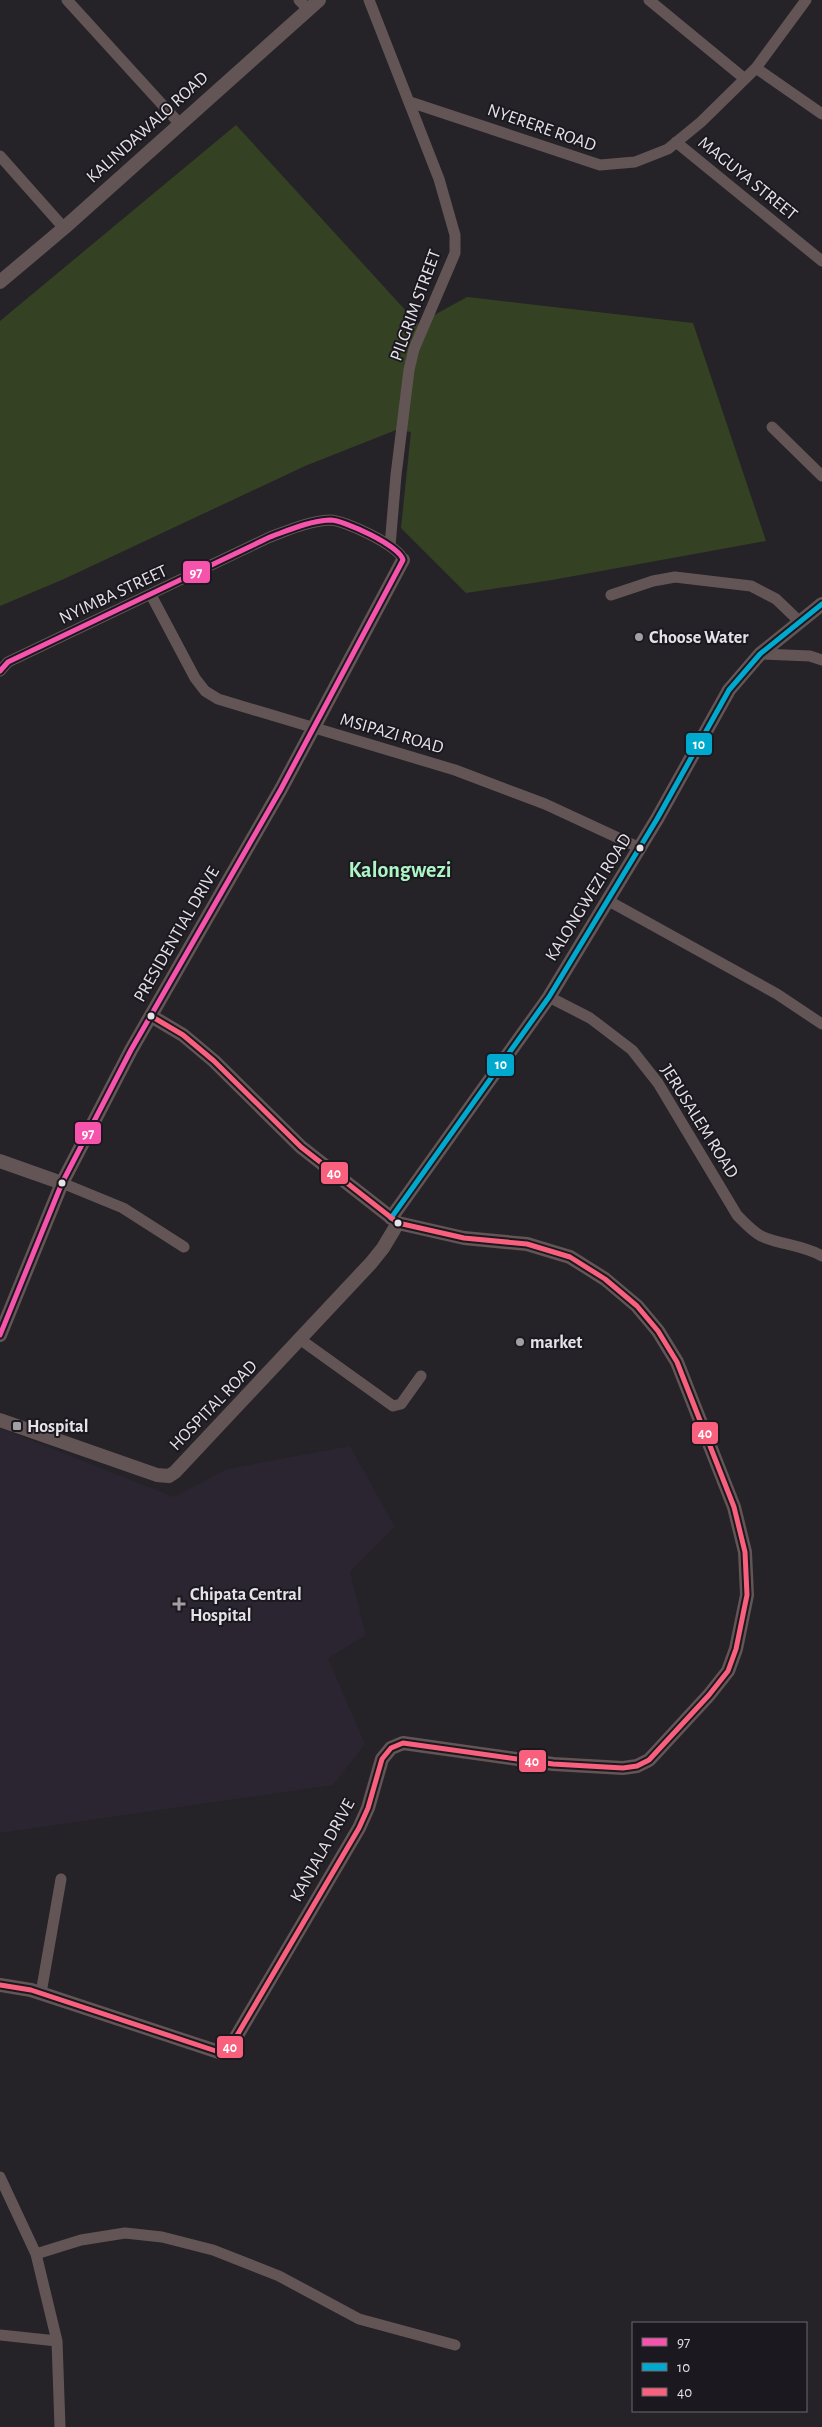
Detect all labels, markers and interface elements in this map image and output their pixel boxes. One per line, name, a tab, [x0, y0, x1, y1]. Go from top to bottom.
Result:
street label: KALINDAWALO ROAD	[83, 69, 212, 187]
street label: NYERERE ROAD	[485, 101, 598, 155]
street label: MAGUYA STREET	[694, 134, 800, 224]
street label: PILGRIM STREET	[387, 247, 444, 363]
line badge: 97	[182, 560, 211, 584]
street label: NYIMBA STREET	[57, 562, 170, 628]
text: 97	[190, 566, 202, 580]
place label: Choose Water	[649, 629, 749, 647]
marker: Choose Water	[633, 631, 645, 643]
street label: MSIPAZI ROAD	[338, 711, 445, 757]
line badge: 10	[685, 732, 713, 756]
text: 10	[693, 738, 705, 752]
street label: KALONGWEZI ROAD	[542, 831, 635, 964]
unlabelled marker	[635, 843, 645, 853]
district label: Kalongwezi	[348, 859, 452, 881]
street label: PRESIDENTIAL DRIVE	[131, 863, 223, 1005]
unlabelled marker	[146, 1011, 156, 1021]
line badge: 10	[486, 1053, 515, 1077]
text: 10	[495, 1058, 507, 1072]
street label: JERUSALEM ROAD	[657, 1061, 741, 1182]
line badge: 97	[74, 1121, 102, 1145]
text: 97	[82, 1127, 94, 1141]
line badge: 40	[320, 1161, 349, 1185]
text: 40	[327, 1167, 341, 1181]
unlabelled marker	[57, 1178, 67, 1188]
unlabelled marker	[393, 1218, 403, 1228]
place label: market	[530, 1334, 582, 1352]
marker: market	[514, 1336, 526, 1348]
street label: HOSPITAL ROAD	[166, 1357, 261, 1454]
place label: Hospital	[27, 1418, 88, 1436]
marker: Hospital	[11, 1420, 23, 1432]
line badge: 40	[691, 1421, 719, 1445]
text: 40	[698, 1427, 712, 1441]
place label: Chipata Central Hospital	[190, 1586, 302, 1625]
marker: Chipata Central Hospital	[172, 1597, 186, 1611]
line badge: 40	[518, 1749, 547, 1773]
text: 40	[525, 1755, 539, 1769]
street label: KANJALA DRIVE	[287, 1796, 359, 1905]
line badge: 40	[216, 2035, 244, 2059]
text: 40	[223, 2041, 237, 2055]
legend	[632, 2322, 807, 2412]
text: 97	[677, 2335, 690, 2350]
text: 10	[677, 2360, 690, 2375]
text: 40	[677, 2385, 692, 2400]

